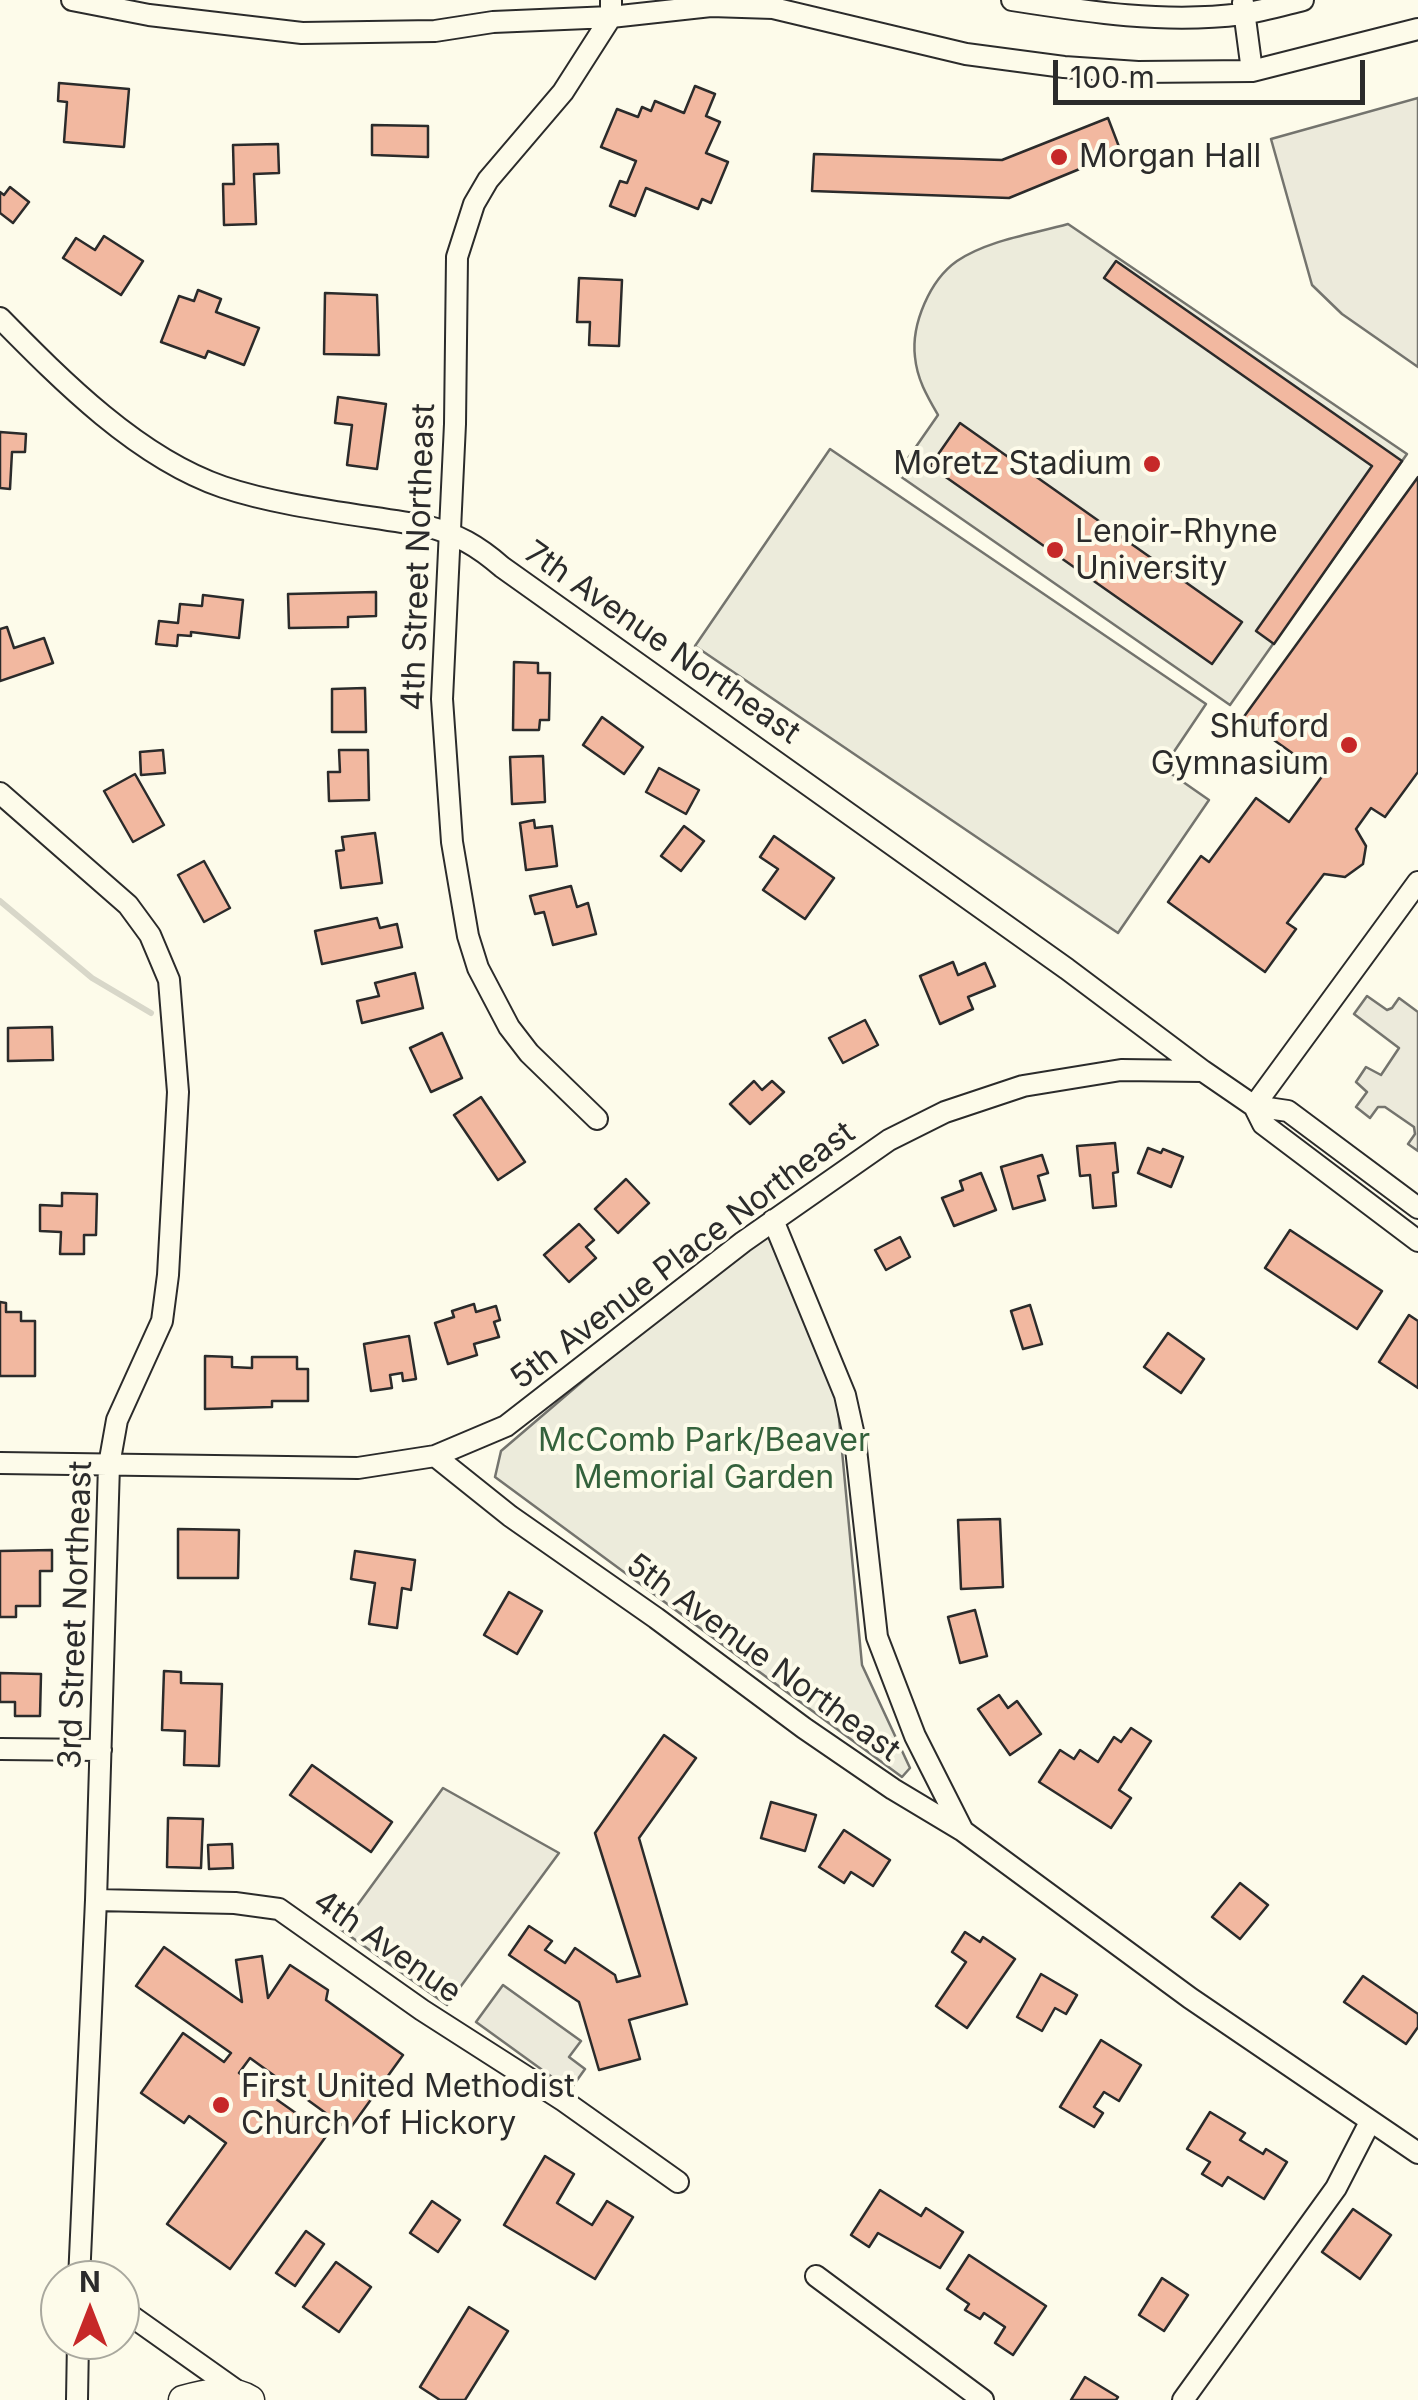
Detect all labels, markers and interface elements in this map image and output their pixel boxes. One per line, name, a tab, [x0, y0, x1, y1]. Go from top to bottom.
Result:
scale bar	[1058, 40, 1370, 102]
text: 100 m	[1070, 59, 1155, 95]
place label: Morgan Hall	[1079, 138, 1261, 176]
marker: Morgan Hall	[1048, 146, 1070, 168]
street label: 4th Street Northeast	[394, 402, 444, 712]
place label: Moretz Stadium	[893, 445, 1132, 483]
marker: Moretz Stadium	[1141, 453, 1163, 475]
place label: Lenoir-Rhyne University	[1075, 513, 1278, 588]
street label: 7th Avenue Northeast	[517, 533, 807, 753]
marker: Lenoir-Rhyne University	[1044, 539, 1066, 561]
place label: Shuford Gymnasium	[1151, 708, 1329, 783]
marker: Shuford Gymnasium	[1338, 734, 1360, 756]
street label: 5th Avenue Place Northeast	[503, 1114, 863, 1398]
park label: McComb Park/Beaver Memorial Garden	[538, 1422, 870, 1497]
street label: 3rd Street Northeast	[51, 1460, 101, 1770]
street label: 5th Avenue Northeast	[619, 1546, 907, 1770]
street label: 4th Avenue	[306, 1882, 468, 2012]
place label: First United Methodist Church of Hickory	[241, 2068, 575, 2143]
marker: First United Methodist Church of Hickory	[210, 2094, 232, 2116]
north arrow	[40, 2260, 140, 2360]
text: N	[79, 2265, 101, 2299]

